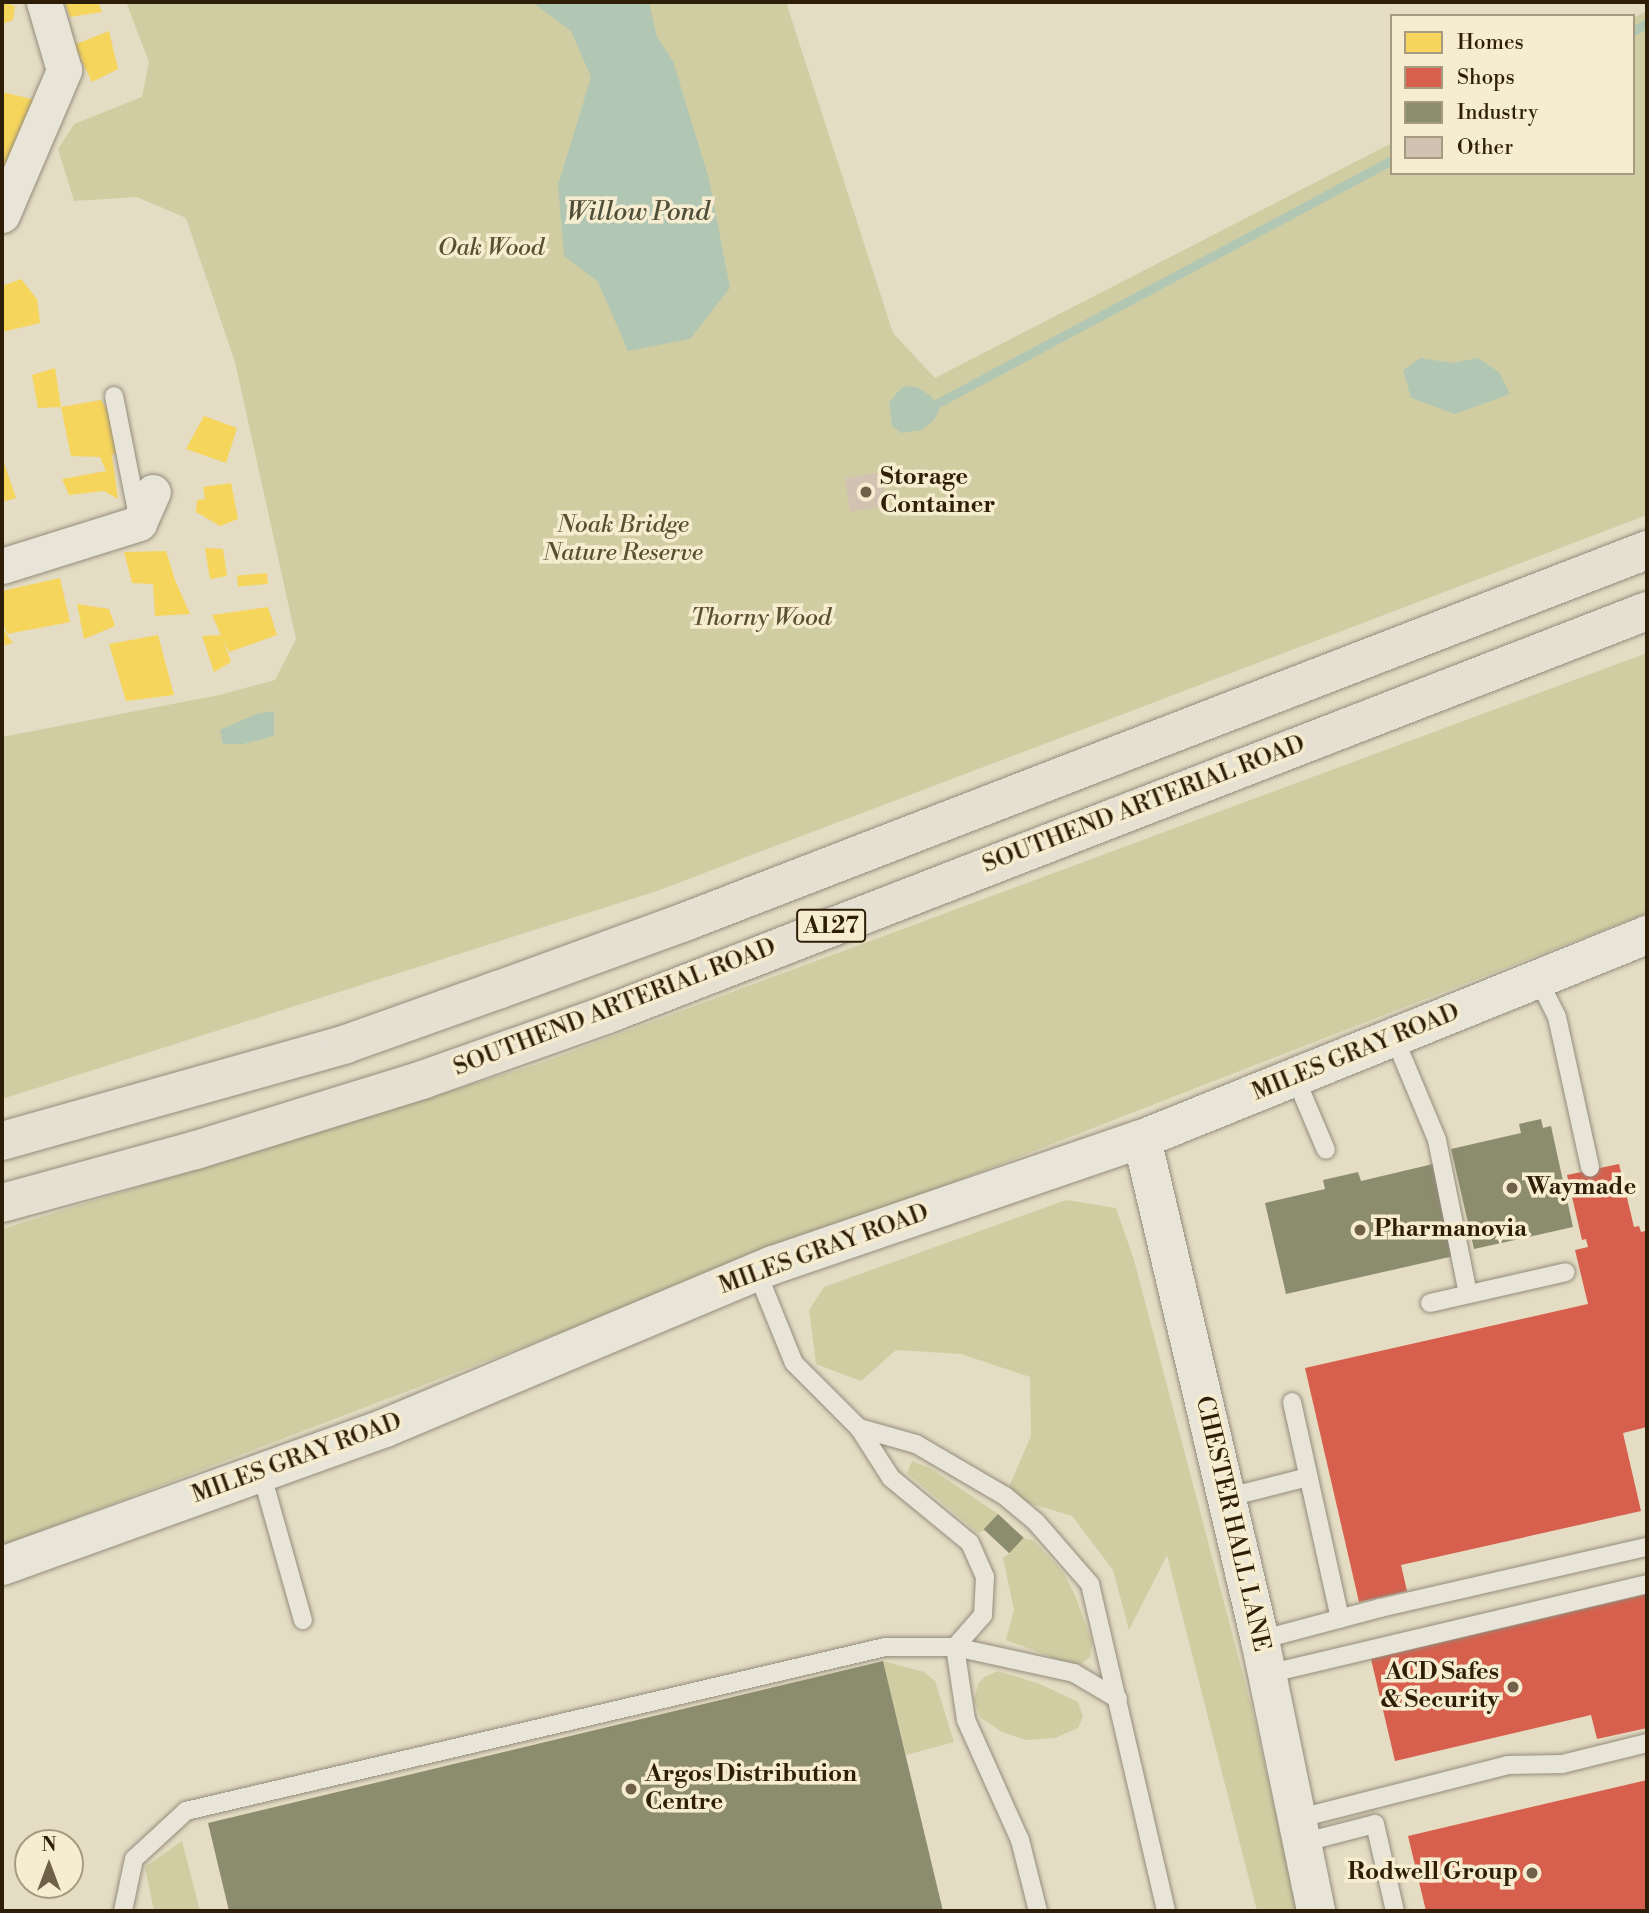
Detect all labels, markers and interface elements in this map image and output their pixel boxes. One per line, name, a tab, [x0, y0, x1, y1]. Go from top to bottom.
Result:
legend	[1390, 14, 1635, 175]
text: Homes	[1457, 30, 1524, 56]
text: Shops	[1457, 65, 1515, 91]
text: Industry	[1457, 100, 1538, 126]
text: Other	[1457, 135, 1513, 161]
water label: Willow Pond	[566, 197, 710, 229]
park label: Oak Wood	[438, 235, 544, 263]
place label: Storage Container	[880, 464, 996, 520]
marker: Storage Container	[858, 484, 874, 500]
park label: Noak Bridge Nature Reserve	[543, 512, 703, 568]
park label: Thorny Wood	[691, 605, 831, 633]
street label: SOUTHEND ARTERIAL ROAD	[979, 730, 1309, 880]
road number: A127	[796, 906, 866, 945]
street label: SOUTHEND ARTERIAL ROAD	[450, 933, 780, 1083]
street label: MILES GRAY ROAD	[1248, 998, 1464, 1108]
place label: Waymade	[1526, 1174, 1636, 1202]
marker: Waymade	[1504, 1180, 1520, 1196]
street label: MILES GRAY ROAD	[715, 1199, 933, 1301]
place label: Pharmanovia	[1374, 1216, 1527, 1244]
marker: Pharmanovia	[1352, 1222, 1368, 1238]
street label: CHESTER HALL LANE	[1189, 1393, 1275, 1655]
street label: MILES GRAY ROAD	[188, 1408, 406, 1510]
place label: ACD Safes & Security	[1381, 1659, 1499, 1715]
marker: ACD Safes & Security	[1505, 1679, 1521, 1695]
place label: Argos Distribution Centre	[645, 1761, 857, 1817]
marker: Argos Distribution Centre	[623, 1781, 639, 1797]
north arrow	[14, 1829, 84, 1899]
text: N	[41, 1833, 57, 1857]
place label: Rodwell Group	[1347, 1859, 1518, 1887]
marker: Rodwell Group	[1524, 1865, 1540, 1881]

